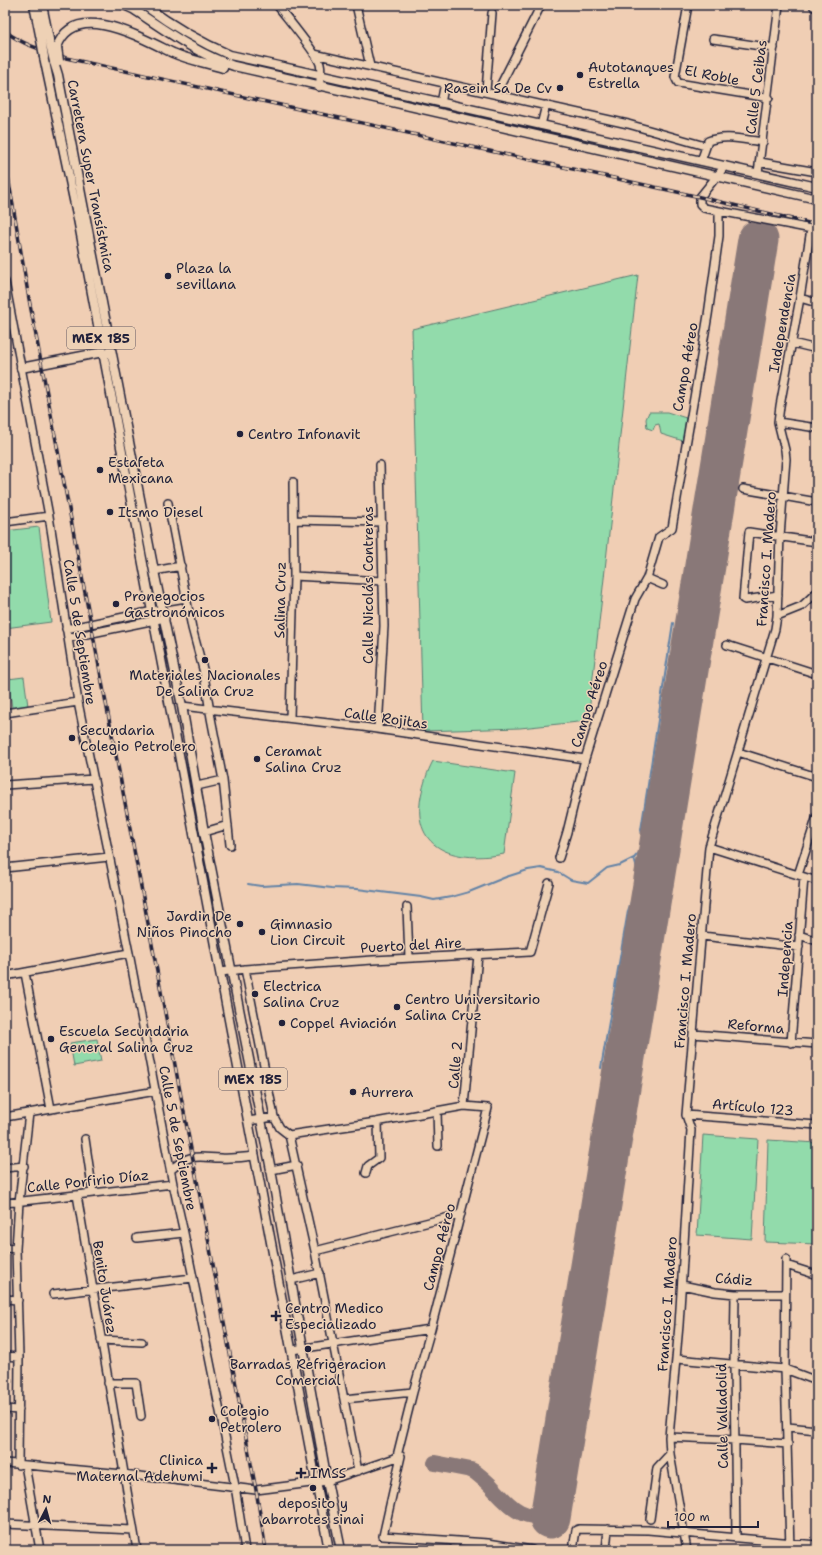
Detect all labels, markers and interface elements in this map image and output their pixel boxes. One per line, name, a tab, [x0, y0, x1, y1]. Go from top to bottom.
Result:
street label: Calle 5 Ceibas	[741, 39, 771, 135]
place label: Autotanques Estrella	[588, 58, 674, 92]
street label: El Roble	[683, 61, 741, 89]
marker: Autotanques Estrella	[575, 70, 585, 80]
street label: Carretera Super Transístmica	[63, 78, 119, 274]
place label: Rasein Sa De Cv	[444, 79, 552, 97]
marker: Rasein Sa De Cv	[555, 83, 565, 93]
place label: Plaza la sevillana	[176, 259, 236, 293]
marker: Plaza la sevillana	[163, 271, 173, 281]
street label: Independencia	[764, 271, 800, 374]
street label: Campo Aéreo	[668, 321, 702, 413]
road number: MEX 185	[67, 327, 135, 349]
place label: Centro Infonavit	[248, 425, 361, 443]
marker: Centro Infonavit	[235, 429, 245, 439]
place label: Estafeta Mexicana	[108, 453, 173, 487]
marker: Estafeta Mexicana	[95, 465, 105, 475]
street label: Francisco I. Madero	[752, 491, 780, 627]
place label: Itsmo Diesel	[118, 503, 204, 521]
street label: Calle Nicolás Contreras	[359, 506, 377, 664]
marker: Itsmo Diesel	[105, 507, 115, 517]
street label: Calle 5 de Septiembre	[60, 558, 100, 706]
street label: Salina Cruz	[270, 562, 290, 638]
place label: Pronegocios Gastronómicos	[124, 587, 225, 621]
marker: Pronegocios Gastronómicos	[111, 599, 121, 609]
marker: Materiales Nacionales De Salina Cruz	[200, 655, 210, 665]
street label: Campo Aéreo	[567, 658, 611, 750]
place label: Materiales Nacionales De Salina Cruz	[129, 666, 281, 700]
street label: Calle Rojitas	[343, 703, 429, 733]
place label: Secundaria Colegio Petrolero	[80, 721, 196, 755]
marker: Secundaria Colegio Petrolero	[67, 733, 77, 743]
place label: Ceramat Salina Cruz	[265, 742, 342, 776]
marker: Ceramat Salina Cruz	[252, 754, 262, 764]
place label: Jardin De Niños Pinocho	[137, 907, 232, 941]
street label: Francisco I. Madero	[670, 913, 700, 1049]
place label: Gimnasio Lion Circuit	[270, 915, 345, 949]
marker: Jardin De Niños Pinocho	[235, 919, 245, 929]
street label: Indepencia	[773, 920, 797, 997]
marker: Gimnasio Lion Circuit	[257, 927, 267, 937]
street label: Puerto del Aire	[360, 933, 462, 957]
place label: Electrica Salina Cruz	[263, 977, 340, 1011]
marker: Electrica Salina Cruz	[250, 989, 260, 999]
place label: Centro Universitario Salina Cruz	[405, 990, 540, 1024]
marker: Centro Universitario Salina Cruz	[392, 1002, 402, 1012]
place label: Coppel Aviación	[290, 1014, 397, 1032]
street label: Reforma	[727, 1015, 785, 1037]
marker: Coppel Aviación	[277, 1018, 287, 1028]
place label: Escuela Secundaria General Salina Cruz	[59, 1022, 194, 1056]
marker: Escuela Secundaria General Salina Cruz	[46, 1034, 56, 1044]
street label: Calle 2	[444, 1040, 466, 1090]
street label: Calle 5 de Septiembre	[155, 1064, 201, 1212]
road number: MEX 185	[219, 1068, 287, 1090]
place label: Aurrera	[361, 1083, 413, 1101]
marker: Aurrera	[348, 1087, 358, 1097]
street label: Artículo 123	[711, 1094, 795, 1120]
street label: Calle Porfirio Díaz	[26, 1166, 150, 1196]
street label: Campo Aéreo	[419, 1201, 459, 1293]
street label: Francisco I. Madero	[653, 1236, 681, 1372]
street label: Benito Juárez	[89, 1239, 121, 1335]
street label: Cádiz	[714, 1269, 754, 1289]
place label: Centro Medico Especializado	[285, 1299, 384, 1333]
marker: Centro Medico Especializado	[270, 1310, 282, 1322]
marker: Barradas Refrigeracion Comercial	[303, 1344, 313, 1354]
place label: Barradas Refrigeracion Comercial	[230, 1355, 387, 1389]
street label: Calle Valladolid	[712, 1363, 732, 1469]
place label: Colegio Petrolero	[220, 1402, 282, 1436]
marker: Colegio Petrolero	[207, 1414, 217, 1424]
place label: Clinica Maternal Adehumi	[76, 1451, 203, 1485]
marker: Clinica Maternal Adehumi	[206, 1462, 218, 1474]
place label: IMSS	[310, 1464, 347, 1482]
marker: IMSS	[295, 1467, 307, 1479]
marker: deposito y abarrotes sinai	[308, 1483, 318, 1493]
north arrow	[26, 1489, 66, 1529]
text: N	[42, 1492, 52, 1507]
place label: deposito y abarrotes sinai	[262, 1494, 364, 1528]
scale bar	[668, 1503, 758, 1529]
text: 100 m	[674, 1509, 710, 1525]

